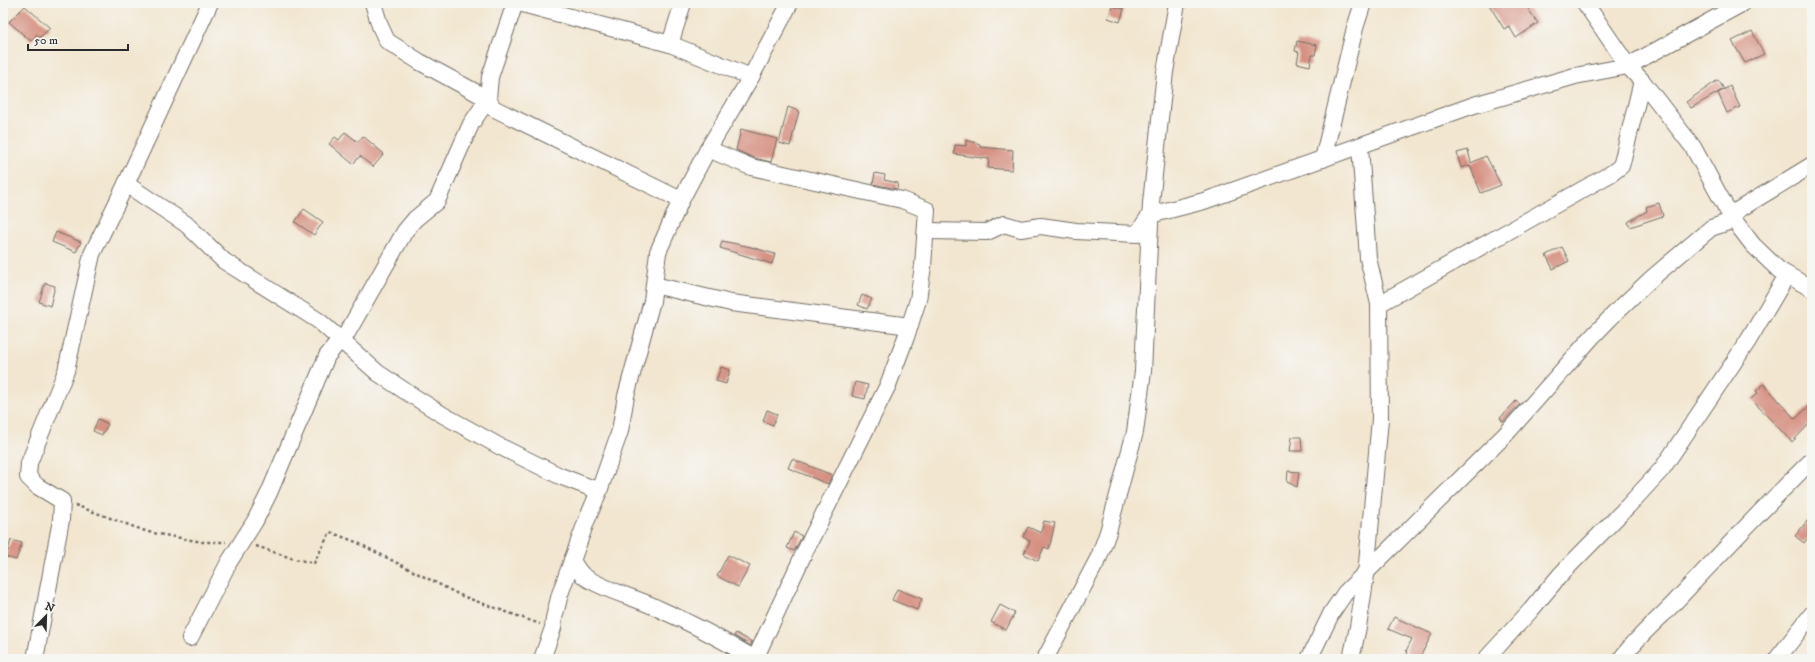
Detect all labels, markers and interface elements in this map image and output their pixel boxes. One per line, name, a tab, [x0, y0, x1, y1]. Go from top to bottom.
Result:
scale bar	[28, 26, 128, 52]
text: 50 m	[34, 33, 58, 48]
north arrow	[26, 596, 66, 636]
text: N	[43, 600, 56, 616]

